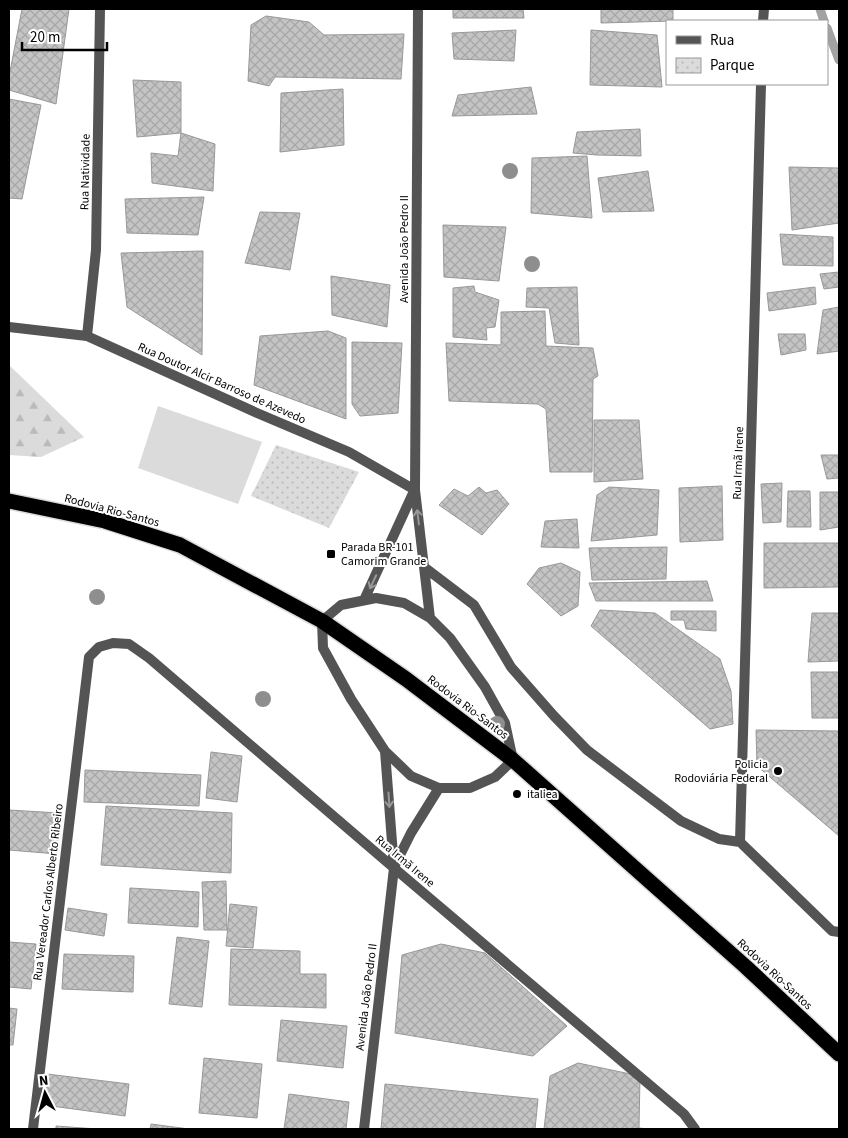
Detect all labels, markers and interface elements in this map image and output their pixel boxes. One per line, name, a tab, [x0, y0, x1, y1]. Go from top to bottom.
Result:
scale bar	[22, 20, 108, 52]
legend	[666, 20, 828, 85]
text: 20 m	[30, 27, 60, 48]
text: Rua	[710, 30, 734, 51]
text: Parque	[710, 55, 754, 76]
street label: Rua Natividade	[76, 134, 95, 210]
street label: Avenida João Pedro II	[396, 195, 413, 303]
street label: Rua Doutor Alcir Barroso de Azevedo	[135, 339, 309, 428]
street label: Rua Irmã Irene	[729, 426, 748, 500]
street label: Rodovia Rio-Santos	[63, 490, 161, 531]
one-way arrow	[413, 510, 423, 526]
place label: Parada BR-101 Camorim Grande	[341, 539, 426, 570]
marker: Parada BR-101 Camorim Grande	[325, 548, 337, 560]
one-way arrow	[367, 574, 377, 589]
street label: Rodovia Rio-Santos	[424, 671, 512, 744]
place label: Policia Rodoviária Federal	[674, 756, 768, 787]
marker: Policia Rodoviária Federal	[772, 765, 784, 777]
place label: italiea	[527, 786, 558, 803]
marker: italiea	[511, 788, 523, 800]
one-way arrow	[384, 792, 393, 808]
street label: Rua Vereador Carlos Alberto Ribeiro	[29, 802, 68, 982]
street label: Rua Irmã Irene	[371, 831, 438, 891]
street label: Rodovia Rio-Santos	[733, 935, 816, 1014]
street label: Avenida João Pedro II	[351, 942, 382, 1052]
north arrow	[20, 1068, 70, 1118]
text: N	[38, 1071, 49, 1091]

